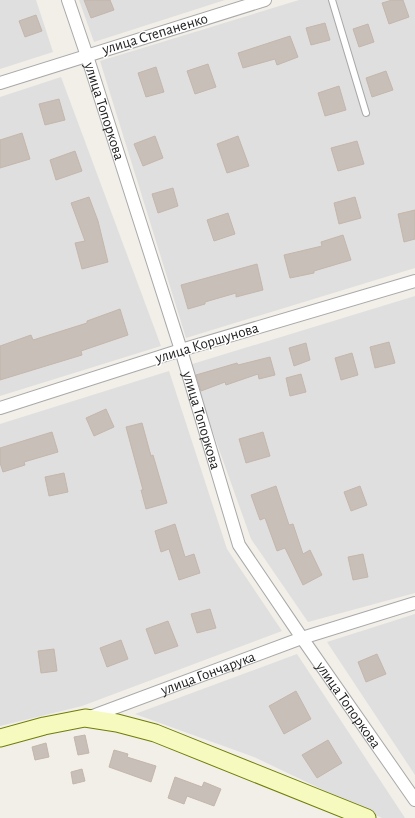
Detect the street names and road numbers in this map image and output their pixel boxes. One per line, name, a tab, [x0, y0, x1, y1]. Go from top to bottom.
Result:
street label: улица Степаненко	[99, 11, 210, 57]
street label: улица Топоркова	[82, 59, 127, 162]
street label: улица Коршунова	[153, 320, 261, 366]
street label: улица Топоркова	[180, 368, 224, 471]
street label: улица Гончарука	[158, 649, 257, 698]
street label: улица Топоркова	[313, 658, 384, 751]

